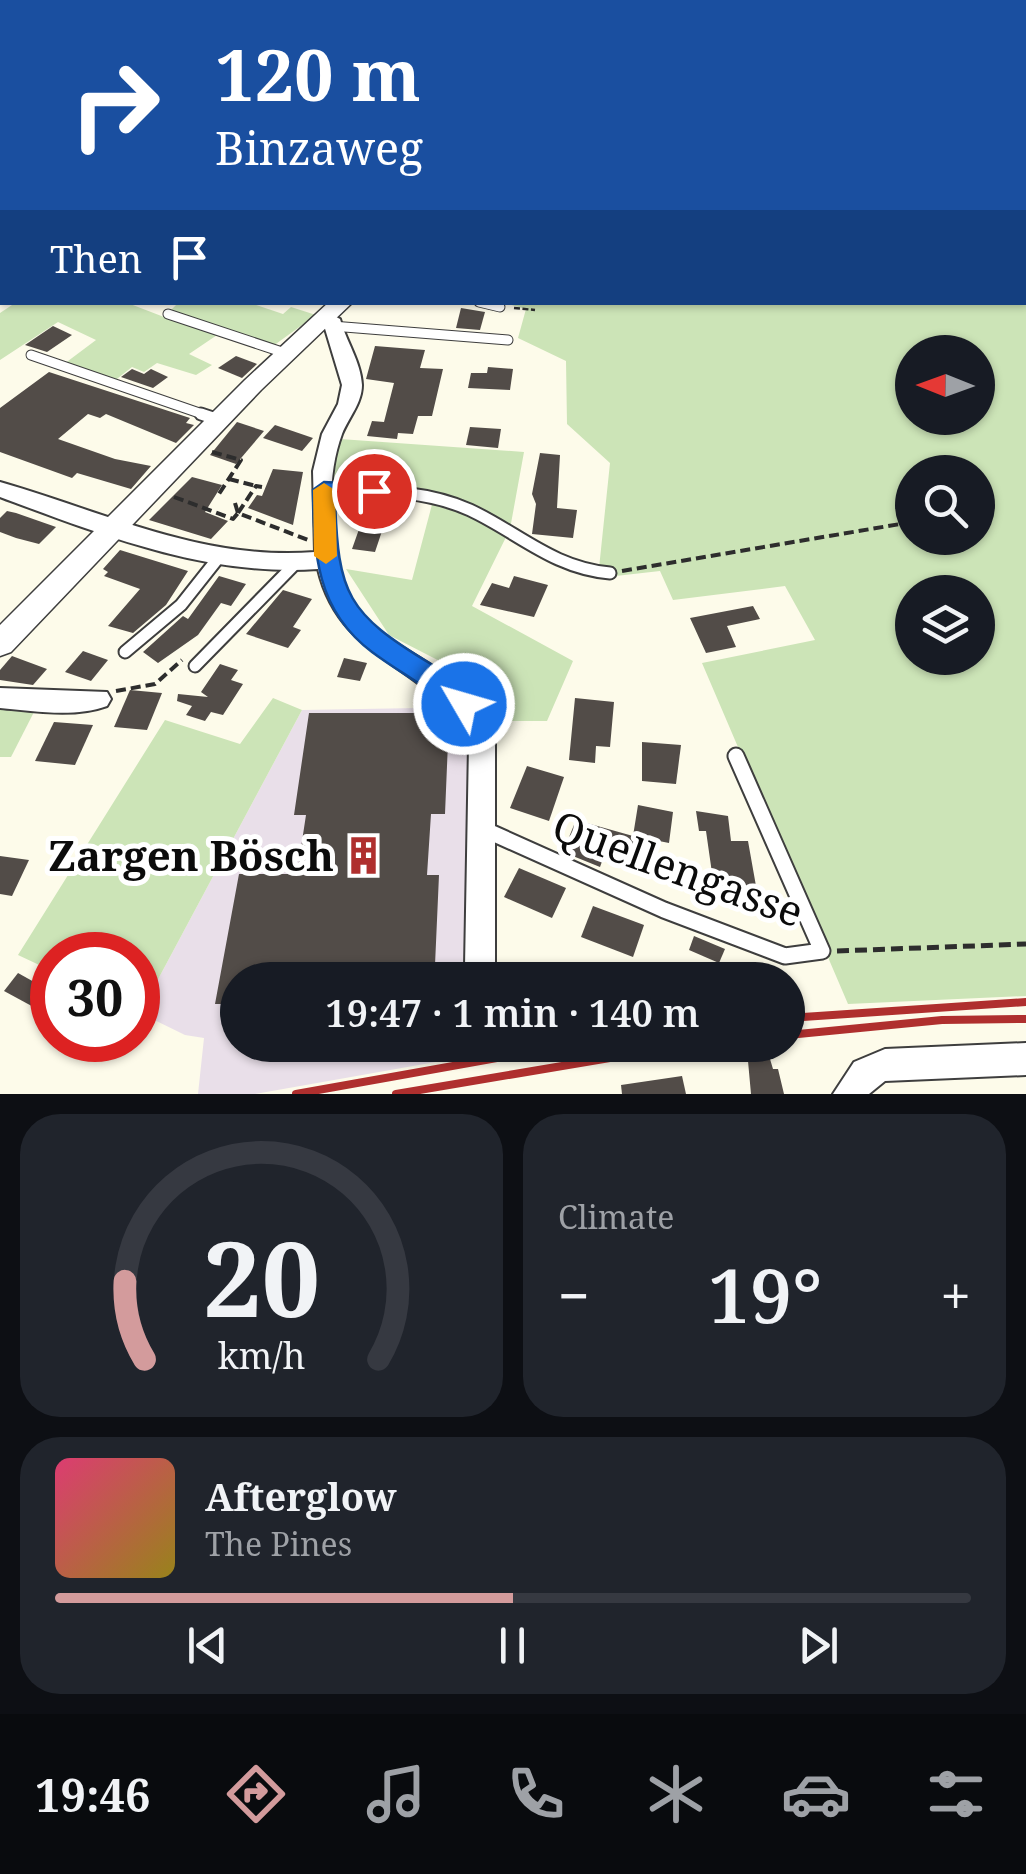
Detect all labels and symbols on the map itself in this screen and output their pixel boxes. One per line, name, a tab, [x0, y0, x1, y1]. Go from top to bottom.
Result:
north arrow	[895, 335, 995, 435]
pin	[332, 449, 417, 534]
position arrow	[412, 652, 516, 756]
street label: Quellengasse	[545, 796, 812, 939]
place label: Zargen Bösch	[48, 826, 334, 883]
building icon: Zargen Bösch	[343, 835, 385, 877]
speed limit sign: 30	[30, 932, 160, 1062]

